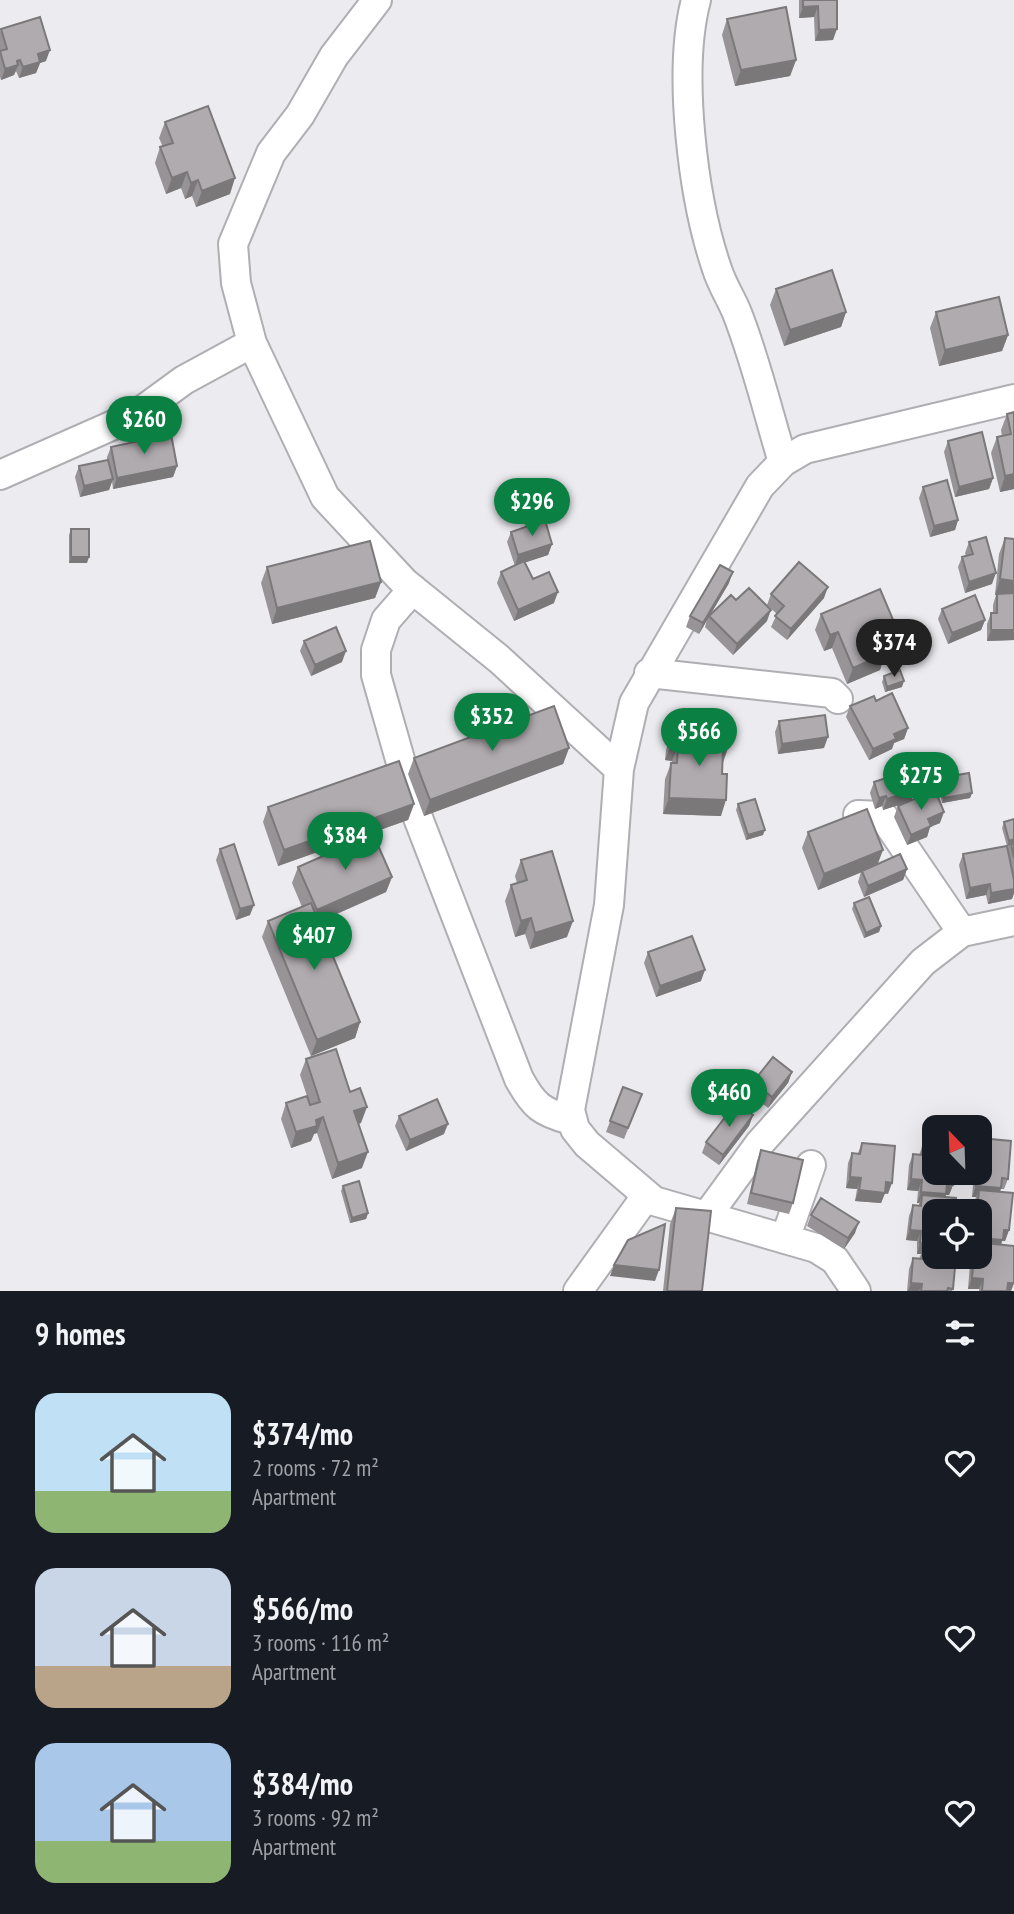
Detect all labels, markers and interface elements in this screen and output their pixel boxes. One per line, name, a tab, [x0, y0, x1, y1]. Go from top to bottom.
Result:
pin: $260	[103, 396, 185, 456]
text: $260	[122, 404, 166, 433]
pin: $296	[491, 478, 573, 538]
text: $296	[510, 486, 554, 515]
pin: $374	[853, 620, 935, 679]
text: $374	[872, 627, 916, 656]
pin: $352	[451, 694, 533, 753]
text: $352	[470, 701, 514, 730]
pin: $566	[658, 708, 740, 768]
text: $566	[677, 716, 721, 745]
pin: $275	[880, 752, 962, 812]
text: $275	[899, 760, 943, 789]
pin: $384	[304, 812, 386, 872]
text: $384	[323, 820, 367, 849]
pin: $407	[273, 912, 355, 972]
text: $407	[292, 920, 336, 949]
pin: $460	[688, 1070, 770, 1129]
text: $460	[707, 1077, 751, 1106]
north arrow	[922, 1115, 992, 1185]
map controls	[922, 1115, 992, 1269]
button: locate	[922, 1199, 992, 1269]
text: 9 homes	[35, 1314, 126, 1353]
icon: filters	[941, 1314, 979, 1352]
text: $374/mo	[252, 1414, 353, 1453]
icon: home	[91, 1421, 175, 1505]
icon: heart	[941, 1444, 979, 1482]
text: 2 rooms · 72 m²	[252, 1453, 379, 1482]
text: Apartment	[252, 1482, 336, 1511]
text: $566/mo	[252, 1589, 353, 1628]
icon: home	[91, 1596, 175, 1680]
icon: heart	[941, 1619, 979, 1657]
text: 3 rooms · 116 m²	[252, 1628, 389, 1657]
text: Apartment	[252, 1657, 336, 1686]
text: $384/mo	[252, 1764, 353, 1803]
icon: home	[91, 1771, 175, 1855]
icon: heart	[941, 1794, 979, 1832]
text: 3 rooms · 92 m²	[252, 1803, 379, 1832]
text: Apartment	[252, 1832, 336, 1861]

